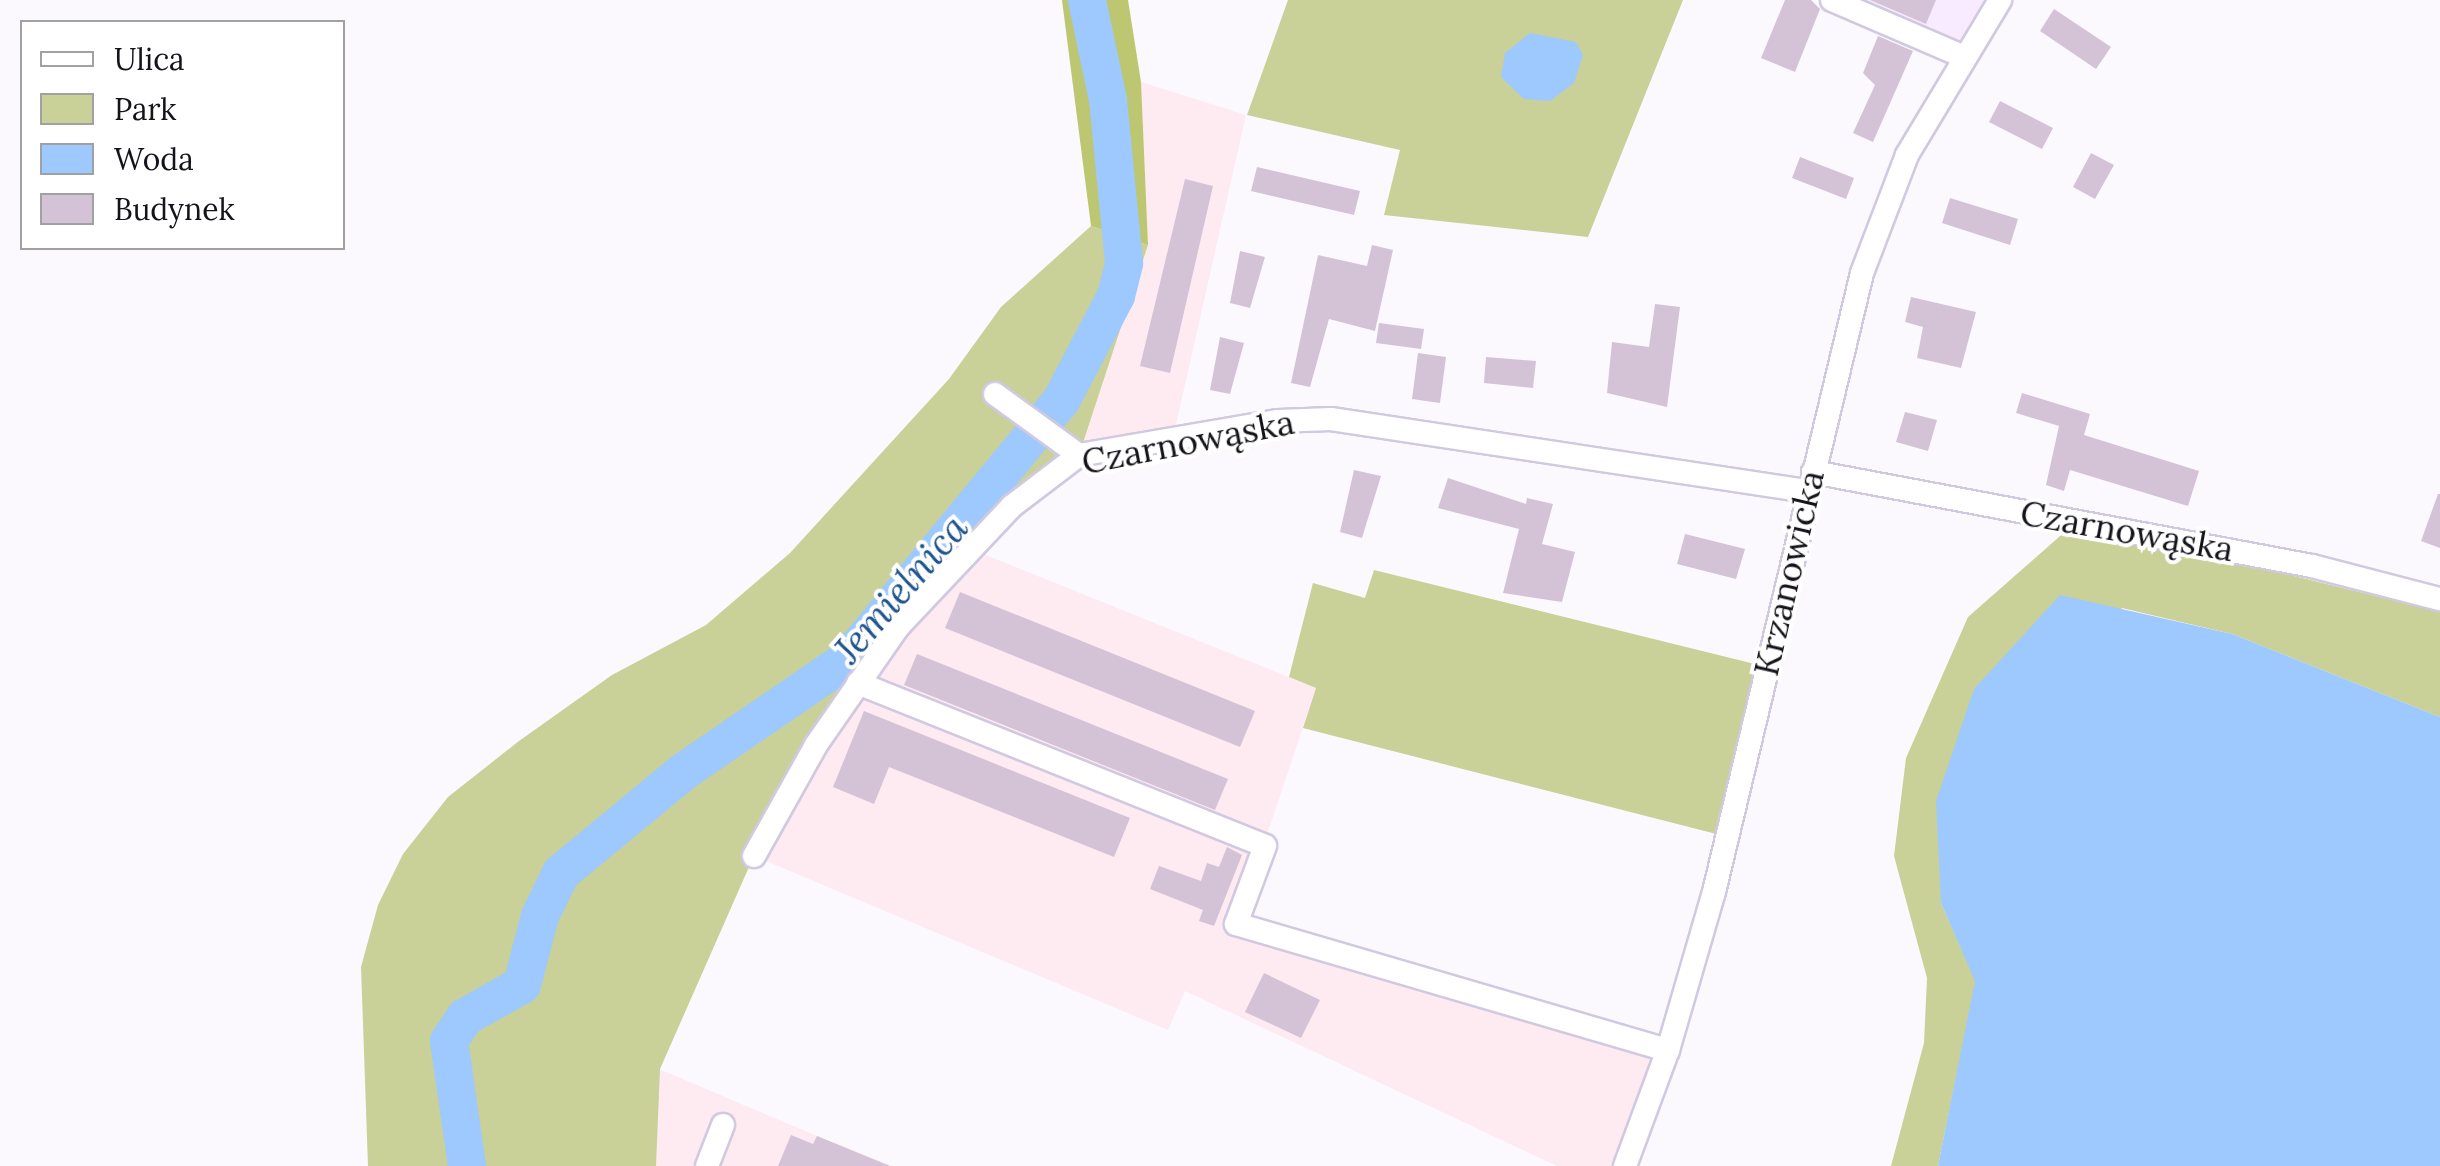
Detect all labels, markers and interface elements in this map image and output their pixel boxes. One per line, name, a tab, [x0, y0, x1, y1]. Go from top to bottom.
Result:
legend	[20, 20, 345, 250]
text: Ulica	[114, 40, 185, 78]
text: Park	[114, 90, 176, 128]
text: Woda	[114, 140, 194, 178]
text: Budynek	[114, 190, 235, 228]
street label: Czarnowąska	[1078, 401, 1298, 483]
street label: Krzanowicka	[1745, 466, 1833, 680]
street label: Czarnowąska	[2017, 492, 2237, 570]
water label: Jemielnica	[825, 506, 977, 672]

